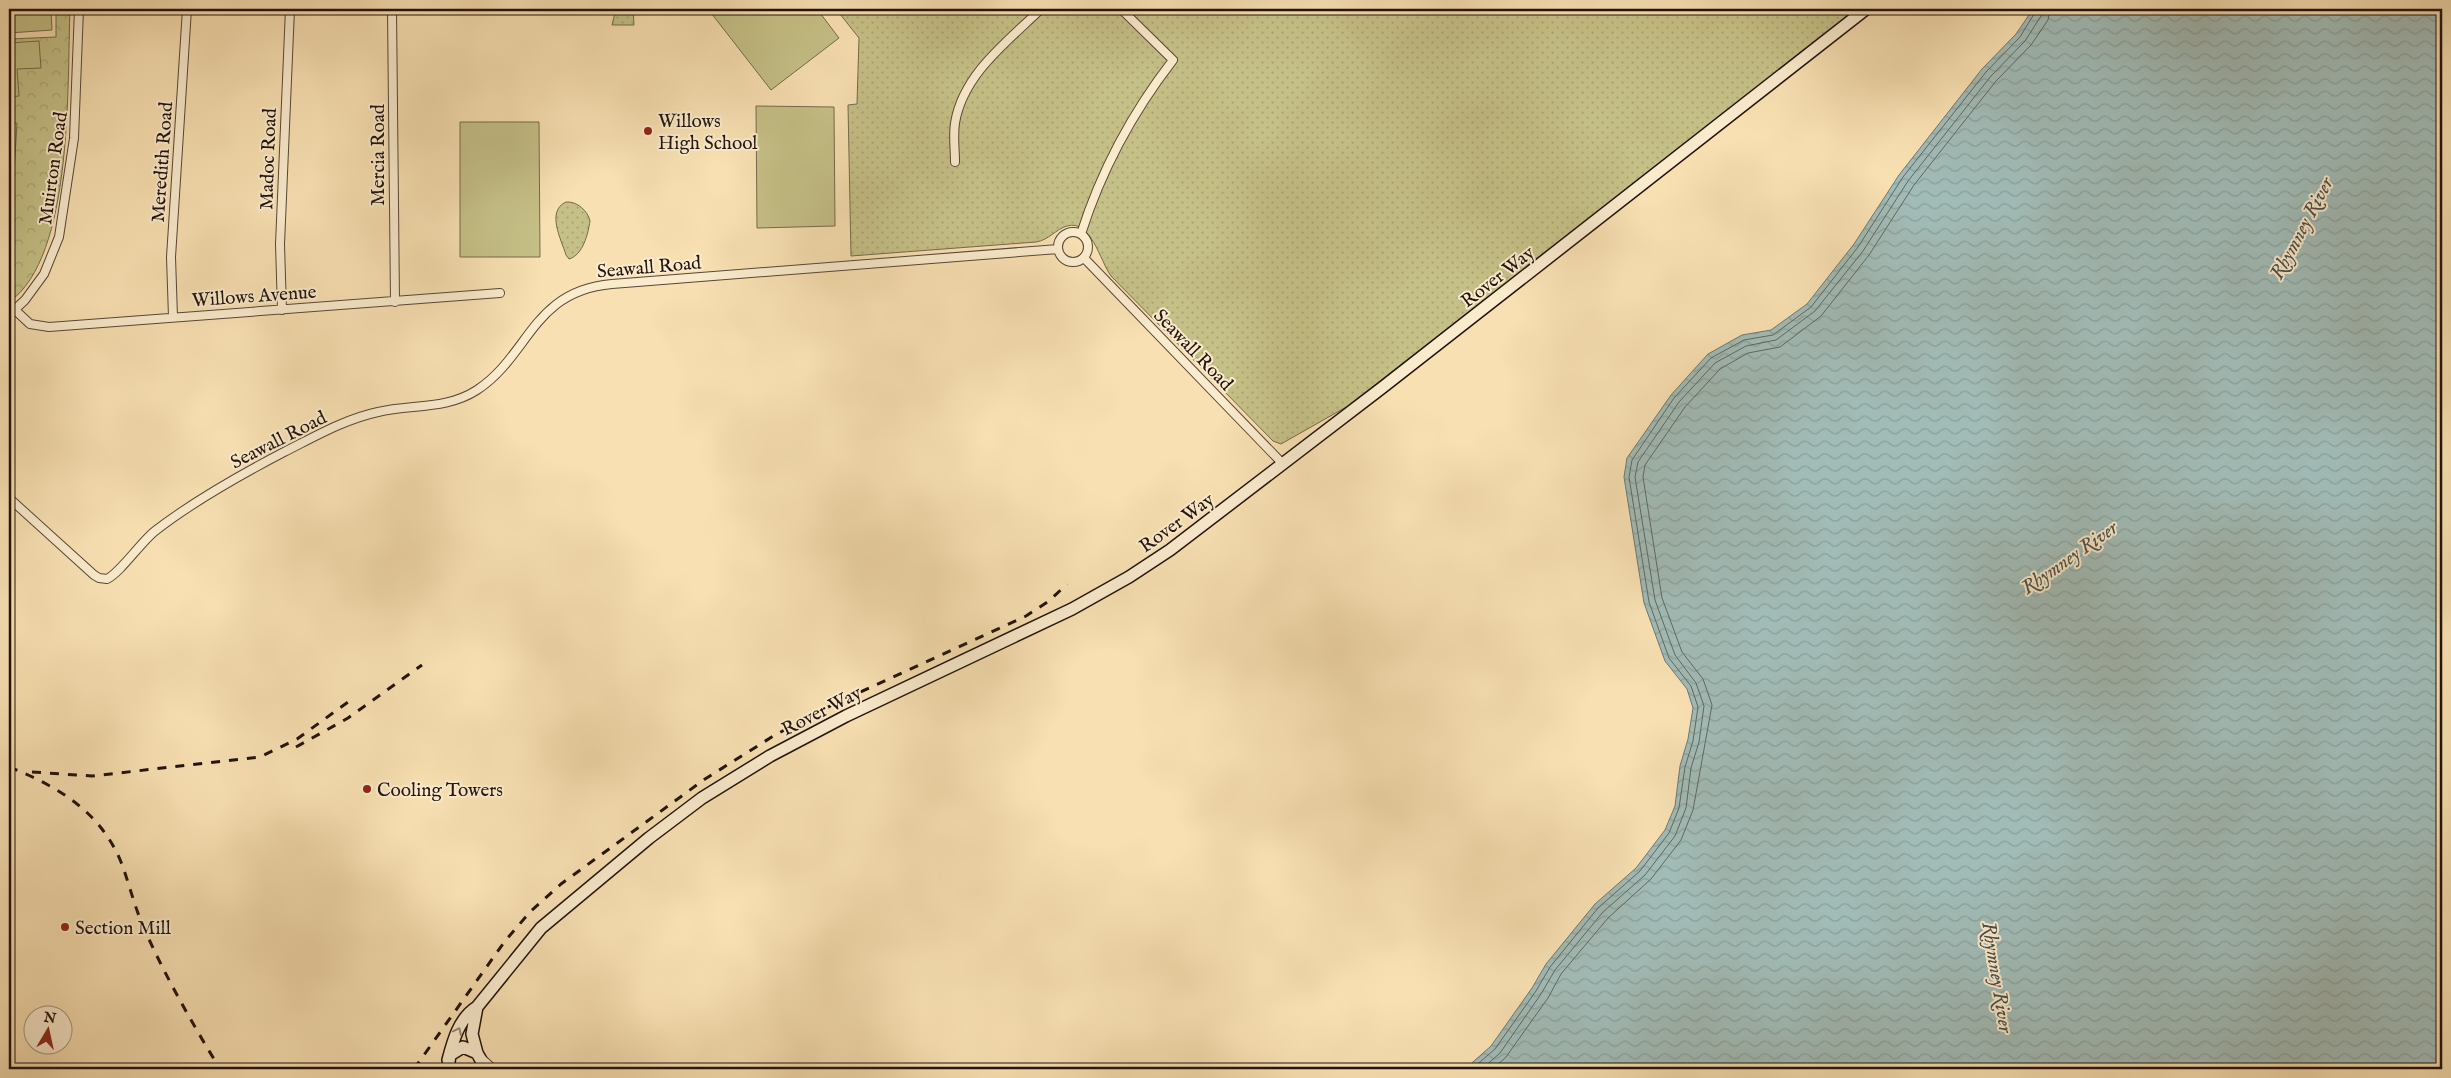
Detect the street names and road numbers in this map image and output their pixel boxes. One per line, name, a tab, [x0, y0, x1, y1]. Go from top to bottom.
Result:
street label: Meredith Road	[147, 100, 179, 223]
street label: Mercia Road	[367, 103, 391, 206]
street label: Madoc Road	[255, 107, 283, 210]
street label: Muirton Road	[34, 110, 74, 226]
street label: Rover Way	[1457, 241, 1540, 314]
street label: Seawall Road	[596, 251, 703, 285]
street label: Willows Avenue	[191, 281, 318, 313]
street label: Seawall Road	[1148, 304, 1238, 397]
street label: Seawall Road	[227, 406, 332, 475]
street label: Rover Way	[1135, 488, 1220, 559]
street label: Rover Way	[778, 681, 867, 742]

